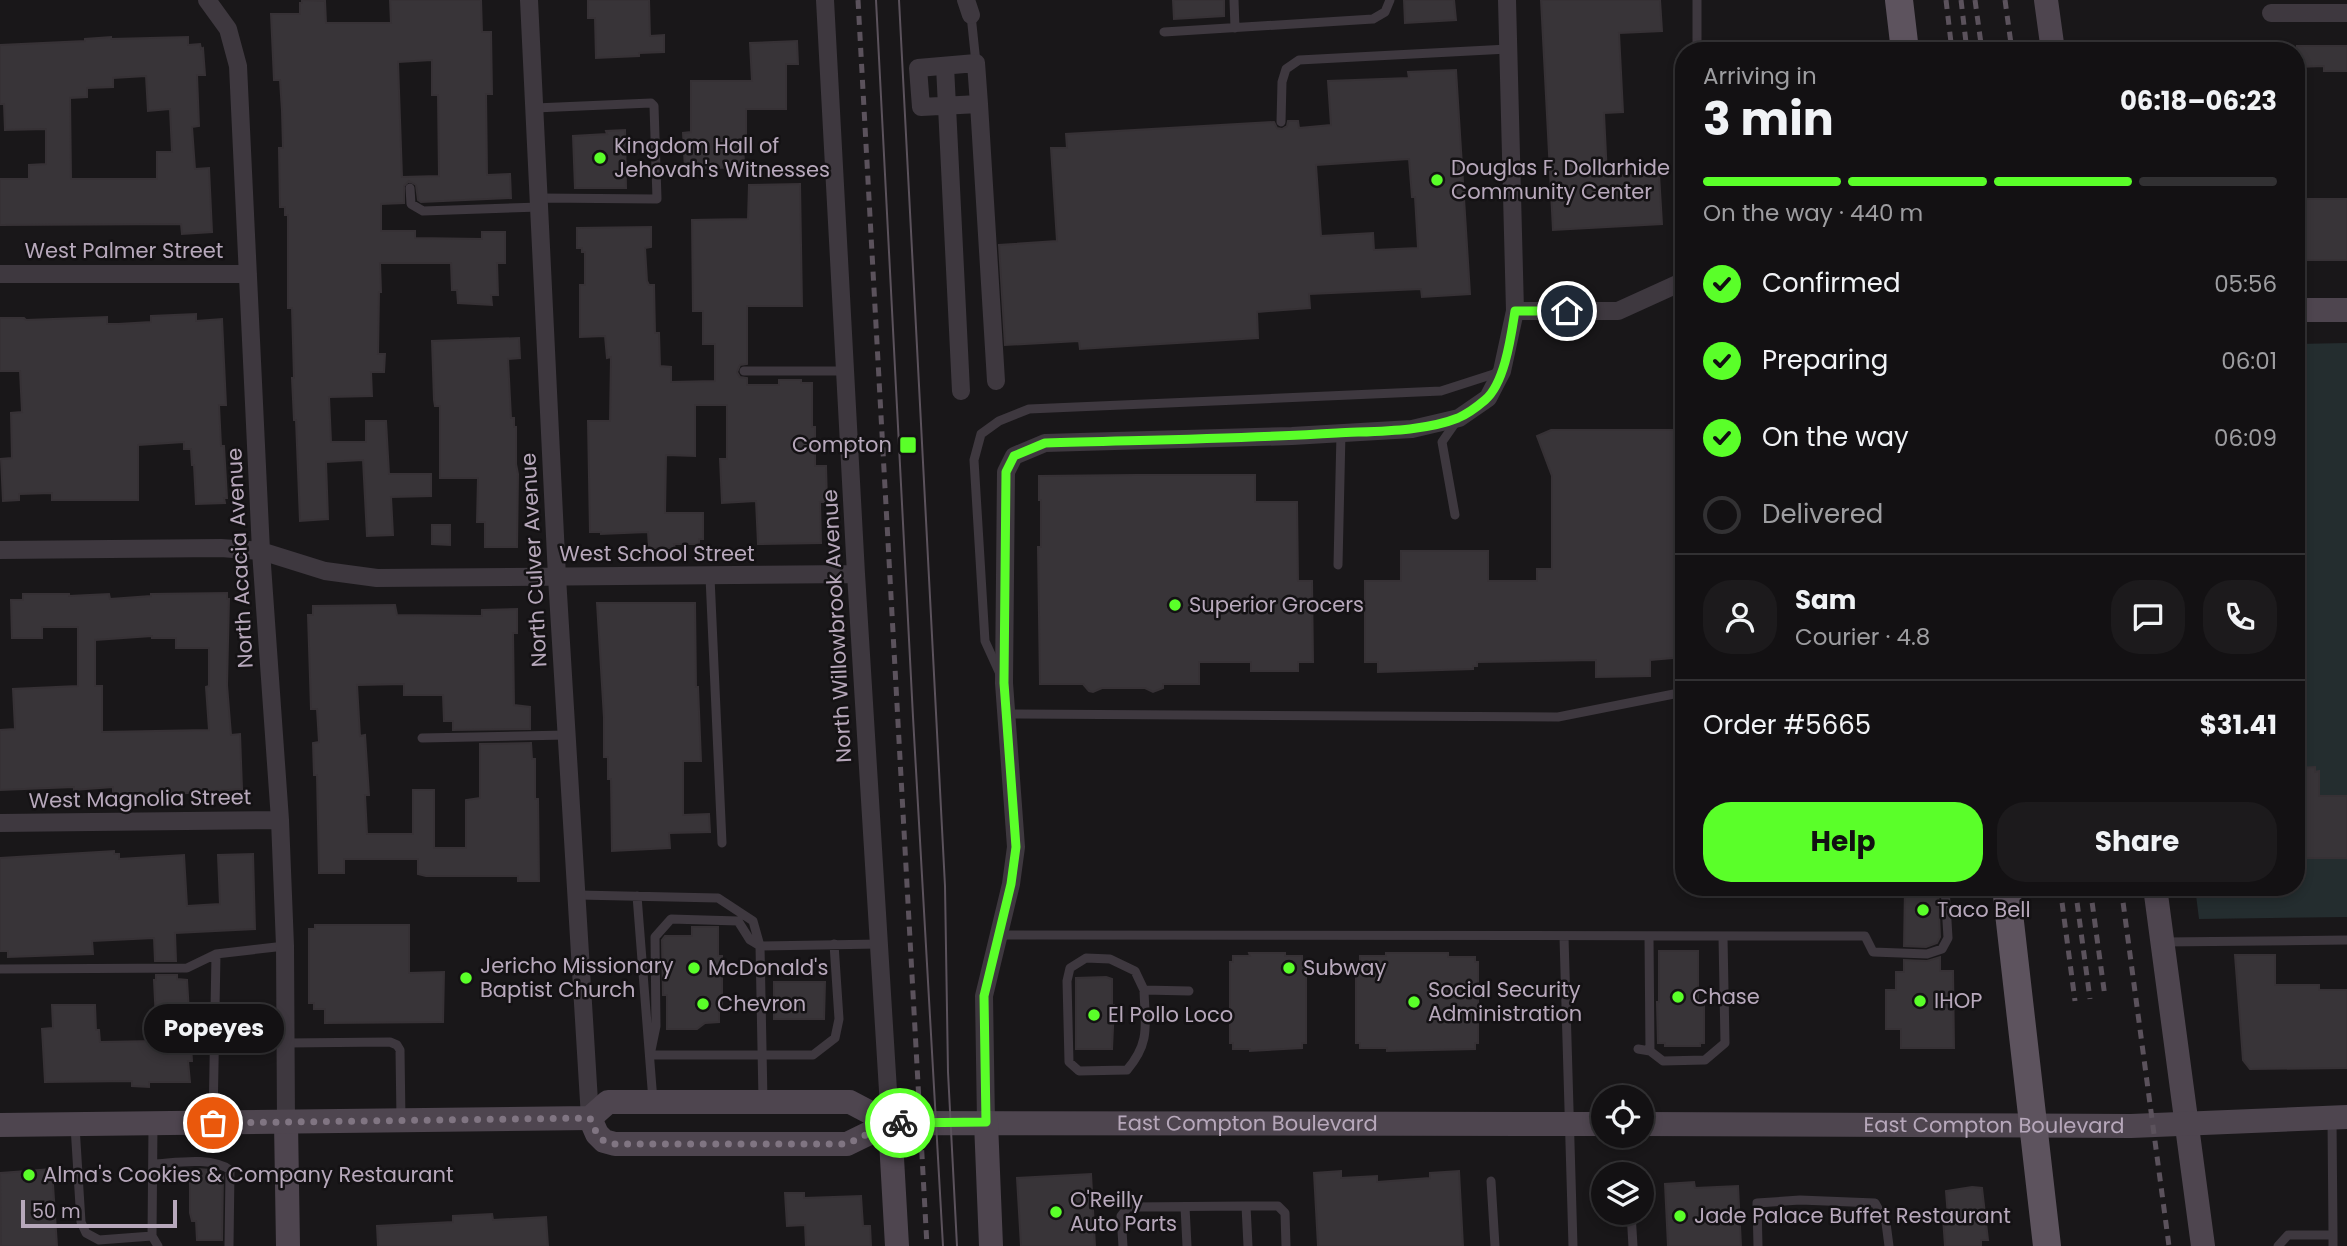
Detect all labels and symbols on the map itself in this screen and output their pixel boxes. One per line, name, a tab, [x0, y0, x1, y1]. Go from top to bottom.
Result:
place label: Kingdom Hall of Jehovah's Witnesses	[614, 131, 830, 184]
marker: Kingdom Hall of Jehovah's Witnesses	[592, 150, 608, 166]
place label: Douglas F. Dollarhide Community Center	[1451, 153, 1670, 206]
marker: Douglas F. Dollarhide Community Center	[1429, 172, 1445, 188]
street label: West Palmer Street	[25, 236, 223, 265]
pin	[1537, 281, 1597, 341]
place label: Compton	[792, 430, 892, 459]
marker: Compton	[898, 435, 918, 455]
street label: North Acacia Avenue	[219, 447, 260, 669]
street label: North Culver Avenue	[513, 452, 554, 668]
street label: North Willowbrook Avenue	[815, 489, 858, 763]
street label: West School Street	[559, 539, 755, 568]
place label: Superior Grocers	[1189, 590, 1364, 619]
marker: Superior Grocers	[1167, 597, 1183, 613]
street label: West Magnolia Street	[28, 782, 252, 815]
place label: Taco Bell	[1937, 895, 2031, 924]
marker: Taco Bell	[1915, 902, 1931, 918]
place label: Jericho Missionary Baptist Church	[480, 951, 674, 1004]
place label: McDonald's	[708, 953, 828, 982]
place label: Subway	[1303, 953, 1386, 982]
marker: McDonald's	[686, 960, 702, 976]
marker: Subway	[1281, 960, 1297, 976]
marker: Jericho Missionary Baptist Church	[458, 970, 474, 986]
place label: Social Security Administration	[1428, 975, 1582, 1028]
place label: Chase	[1692, 982, 1760, 1011]
place label: IHOP	[1934, 986, 1982, 1015]
place label: Chevron	[717, 989, 806, 1018]
marker: Chase	[1670, 989, 1686, 1005]
marker: IHOP	[1912, 993, 1928, 1009]
marker: Social Security Administration	[1406, 994, 1422, 1010]
marker: Chevron	[695, 996, 711, 1012]
place label: El Pollo Loco	[1108, 1000, 1233, 1029]
callout: Popeyes	[143, 1004, 283, 1053]
marker: El Pollo Loco	[1086, 1007, 1102, 1023]
courier	[865, 1088, 935, 1158]
pin	[183, 1093, 243, 1153]
street label: East Compton Boulevard	[1117, 1108, 1378, 1138]
street label: East Compton Boulevard	[1863, 1110, 2125, 1140]
place label: Alma's Cookies & Company Restaurant	[43, 1160, 454, 1189]
marker: Alma's Cookies & Company Restaurant	[21, 1167, 37, 1183]
place label: O'Reilly Auto Parts	[1070, 1185, 1177, 1238]
scale bar	[21, 1197, 177, 1229]
place label: Jade Palace Buffet Restaurant	[1694, 1201, 2011, 1230]
marker: O'Reilly Auto Parts	[1048, 1204, 1064, 1220]
marker: Jade Palace Buffet Restaurant	[1672, 1208, 1688, 1224]

